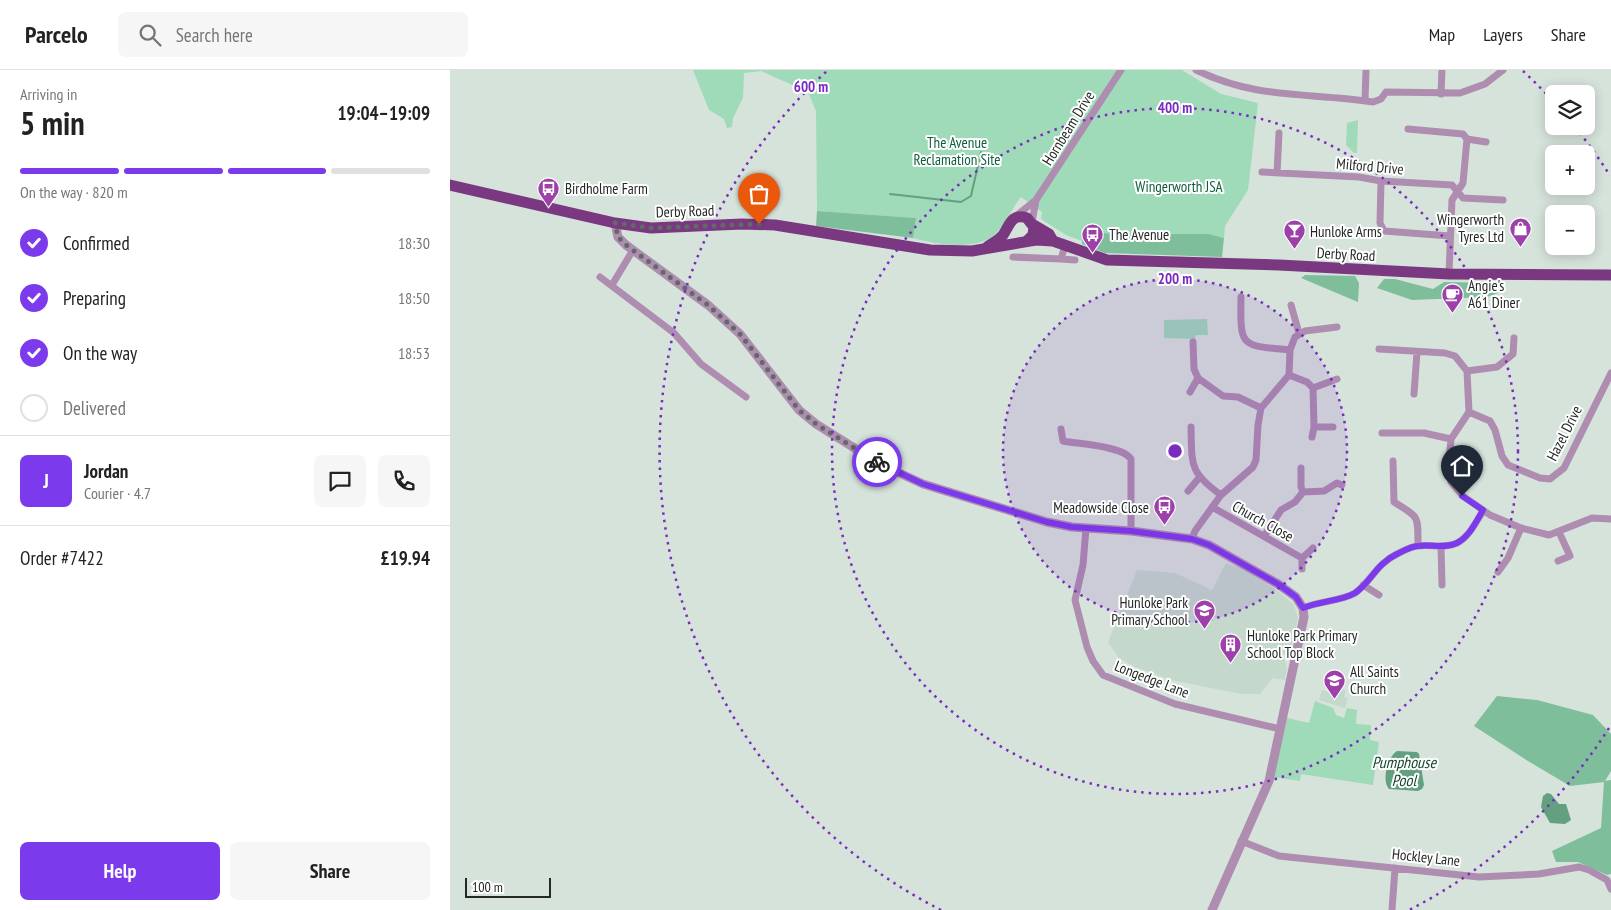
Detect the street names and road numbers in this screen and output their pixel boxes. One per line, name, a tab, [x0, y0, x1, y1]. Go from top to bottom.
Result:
street label: Hornbeam Drive	[1038, 87, 1098, 169]
street label: Milford Drive	[1336, 154, 1404, 178]
street label: Derby Road	[655, 200, 715, 222]
street label: Derby Road	[1316, 243, 1376, 265]
street label: Hazel Drive	[1542, 402, 1586, 464]
street label: Church Close	[1229, 496, 1297, 546]
street label: Longedge Lane	[1112, 656, 1192, 702]
street label: Hockley Lane	[1391, 844, 1461, 870]

